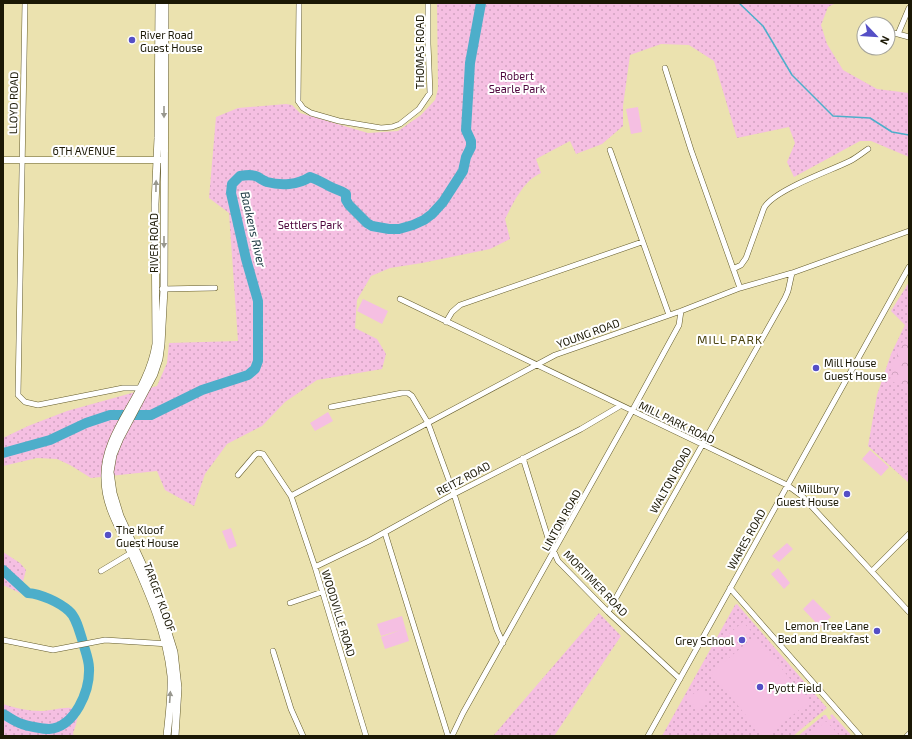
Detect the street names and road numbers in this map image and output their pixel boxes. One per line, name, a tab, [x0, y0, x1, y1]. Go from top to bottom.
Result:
street label: THOMAS ROAD	[413, 15, 426, 89]
street label: LLOYD ROAD	[6, 72, 20, 134]
street label: 6TH AVENUE	[53, 144, 115, 157]
street label: RIVER ROAD	[147, 213, 160, 273]
street label: YOUNG ROAD	[555, 316, 621, 350]
street label: MILL PARK ROAD	[637, 398, 717, 446]
street label: WALTON ROAD	[646, 445, 694, 515]
street label: REITZ ROAD	[434, 458, 492, 498]
street label: LINTON ROAD	[539, 487, 583, 553]
street label: WARES ROAD	[724, 507, 768, 571]
street label: MORTIMER ROAD	[561, 547, 631, 619]
street label: TARGET KLOOF	[141, 560, 179, 634]
street label: WOODVILLE ROAD	[320, 568, 358, 658]

